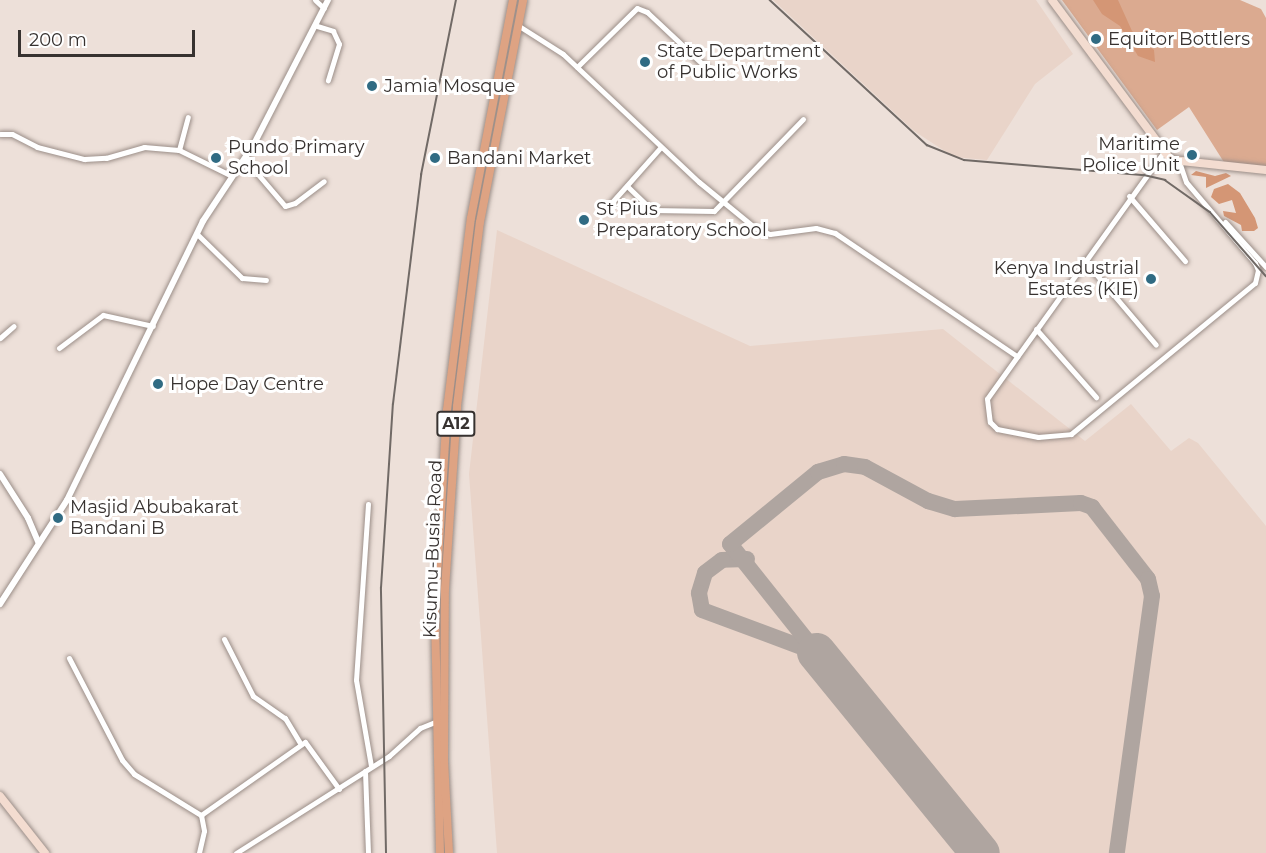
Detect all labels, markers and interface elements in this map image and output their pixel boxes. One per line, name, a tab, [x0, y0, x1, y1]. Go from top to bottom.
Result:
scale bar	[21, 18, 198, 56]
place label: Equitor Bottlers	[1108, 28, 1250, 50]
text: 200 m	[29, 29, 87, 51]
marker: Equitor Bottlers	[1089, 32, 1103, 46]
place label: State Department of Public Works	[657, 41, 821, 84]
marker: State Department of Public Works	[638, 55, 652, 69]
place label: Jamia Mosque	[384, 75, 515, 97]
marker: Jamia Mosque	[365, 79, 379, 93]
place label: Maritime Police Unit	[1082, 134, 1180, 176]
place label: Pundo Primary School	[228, 137, 364, 180]
place label: Bandani Market	[447, 147, 591, 169]
marker: Maritime Police Unit	[1185, 148, 1199, 162]
marker: Pundo Primary School	[209, 151, 223, 165]
marker: Bandani Market	[428, 151, 442, 165]
place label: St Pius Preparatory School	[596, 199, 767, 242]
marker: St Pius Preparatory School	[577, 213, 591, 227]
place label: Kenya Industrial Estates (KIE)	[994, 258, 1139, 300]
marker: Kenya Industrial Estates (KIE)	[1144, 272, 1158, 286]
place label: Hope Day Centre	[170, 373, 324, 395]
marker: Hope Day Centre	[151, 377, 165, 391]
road number: A12	[435, 411, 477, 437]
street label: Kisumu-Busia Road	[419, 460, 447, 638]
place label: Masjid Abubakarat Bandani B	[70, 497, 239, 540]
marker: Masjid Abubakarat Bandani B	[51, 511, 65, 525]

